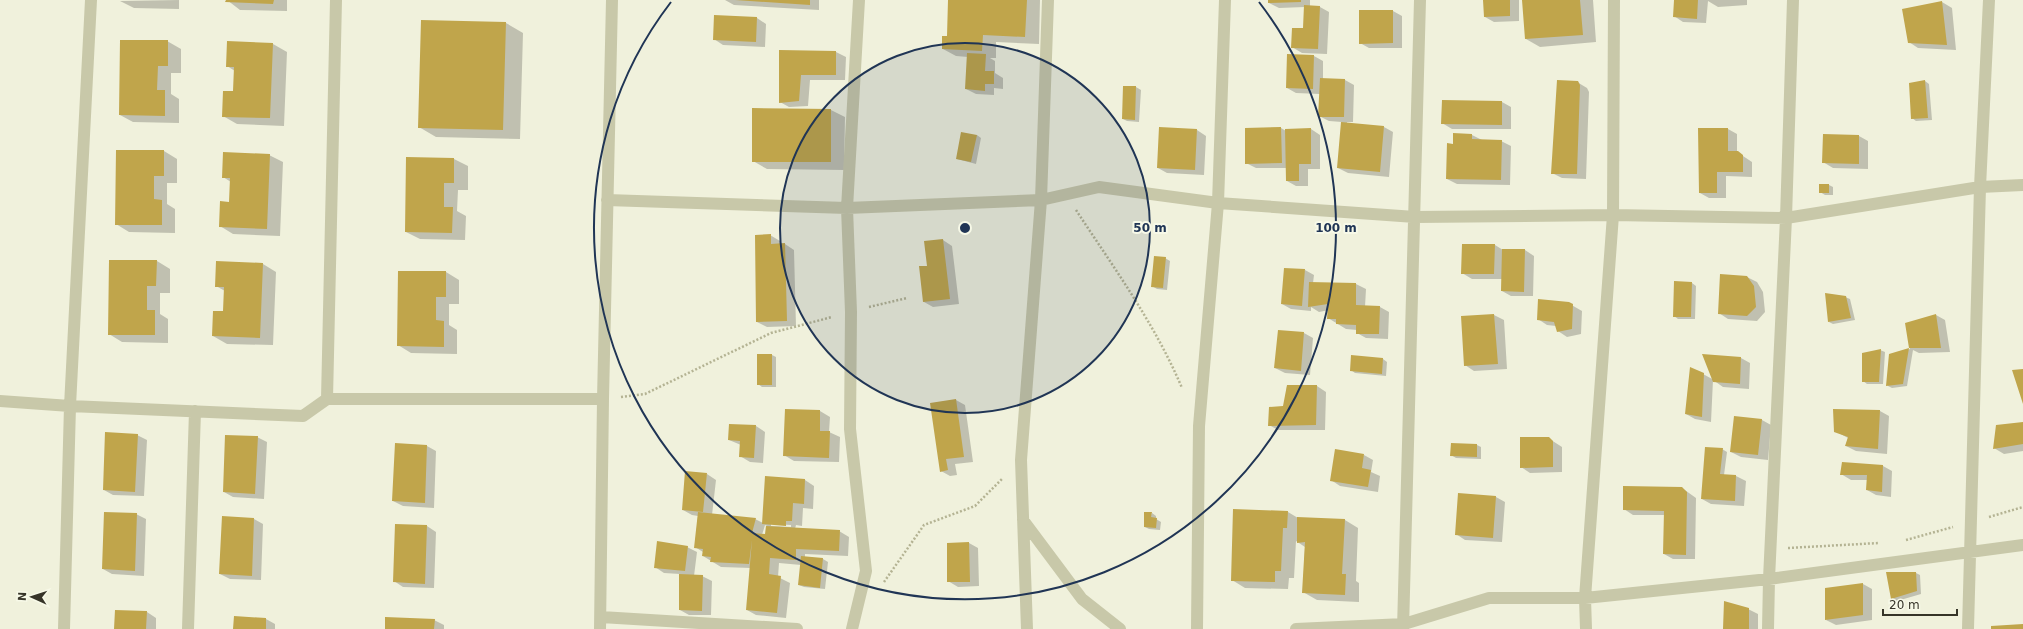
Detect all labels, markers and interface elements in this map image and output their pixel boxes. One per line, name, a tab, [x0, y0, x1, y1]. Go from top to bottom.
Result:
centre of rings	[958, 221, 972, 235]
text: 50 m	[1133, 221, 1167, 235]
text: 100 m	[1315, 221, 1357, 235]
north arrow	[12, 577, 52, 617]
scale bar	[1883, 591, 1957, 617]
text: N	[16, 592, 29, 601]
text: 20 m	[1889, 598, 1920, 612]

